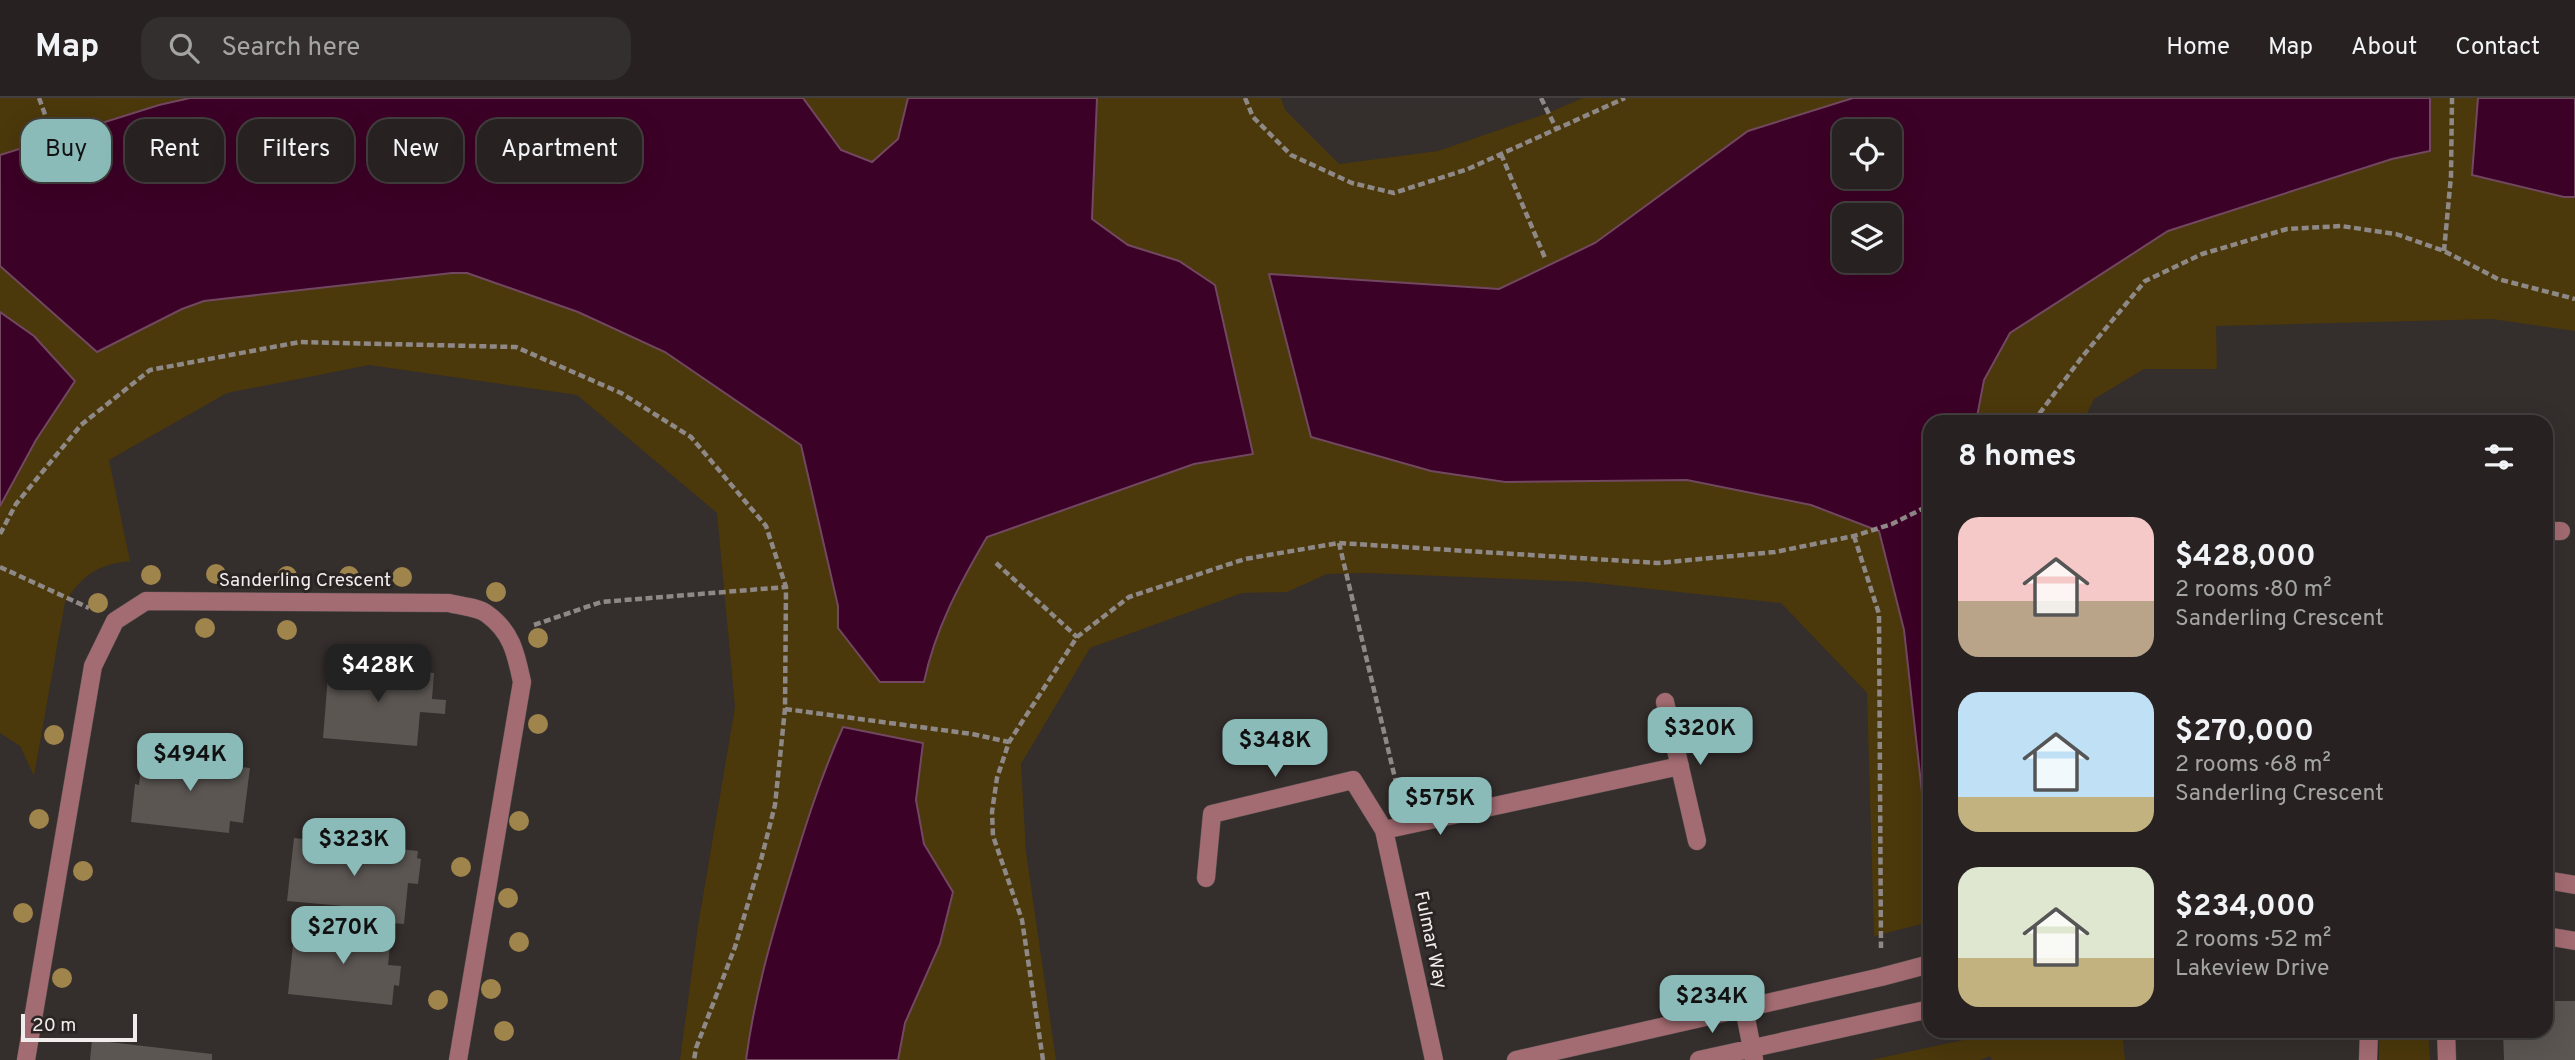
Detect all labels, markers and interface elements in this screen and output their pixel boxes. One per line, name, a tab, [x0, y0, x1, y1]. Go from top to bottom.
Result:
search box	[141, 17, 631, 80]
text: Map	[35, 27, 99, 69]
icon: search	[165, 29, 203, 67]
text: Search here	[221, 32, 360, 65]
text: Home	[2166, 33, 2230, 63]
text: Map	[2268, 33, 2313, 63]
text: About	[2351, 33, 2417, 63]
text: Contact	[2455, 33, 2540, 63]
chip: Buy	[21, 119, 111, 182]
chip: Rent	[125, 119, 224, 182]
chip: Filters	[238, 119, 354, 182]
chip: New	[368, 119, 463, 182]
chip: Apartment	[477, 119, 642, 182]
map controls	[1832, 119, 1902, 273]
button: locate	[1832, 119, 1902, 189]
button: layers	[1832, 203, 1902, 273]
icon: filters	[2480, 438, 2518, 476]
text: 8 homes	[1958, 439, 2077, 476]
text: $428,000	[2175, 539, 2316, 576]
icon: home	[2014, 545, 2098, 629]
street label: Sanderling Crescent	[219, 569, 391, 593]
text: 2 rooms · 80 m²	[2175, 576, 2332, 605]
text: Sanderling Crescent	[2175, 605, 2384, 634]
pin: $428K	[329, 644, 427, 704]
text: $428K	[341, 652, 415, 681]
pin: $320K	[1651, 708, 1749, 767]
text: $270,000	[2175, 714, 2314, 751]
text: $320K	[1664, 715, 1736, 744]
pin: $348K	[1226, 720, 1324, 779]
icon: home	[2014, 720, 2098, 804]
text: $348K	[1238, 727, 1312, 756]
pin: $494K	[141, 734, 239, 793]
text: $494K	[153, 741, 227, 770]
text: 2 rooms · 68 m²	[2175, 751, 2331, 780]
pin: $575K	[1391, 778, 1489, 837]
text: Sanderling Crescent	[2175, 780, 2384, 809]
text: $575K	[1405, 785, 1475, 814]
pin: $323K	[305, 818, 403, 878]
text: $323K	[318, 826, 390, 855]
street label: Fulmar Way	[1408, 889, 1452, 991]
text: $234,000	[2175, 889, 2316, 926]
icon: home	[2014, 895, 2098, 979]
pin: $270K	[294, 906, 392, 966]
text: $270K	[307, 914, 379, 943]
text: 2 rooms · 52 m²	[2175, 926, 2331, 955]
text: Lakeview Drive	[2175, 955, 2330, 984]
pin: $234K	[1663, 976, 1761, 1035]
text: $234K	[1676, 983, 1748, 1012]
scale bar	[21, 1011, 136, 1043]
text: 20 m	[32, 1014, 76, 1038]

